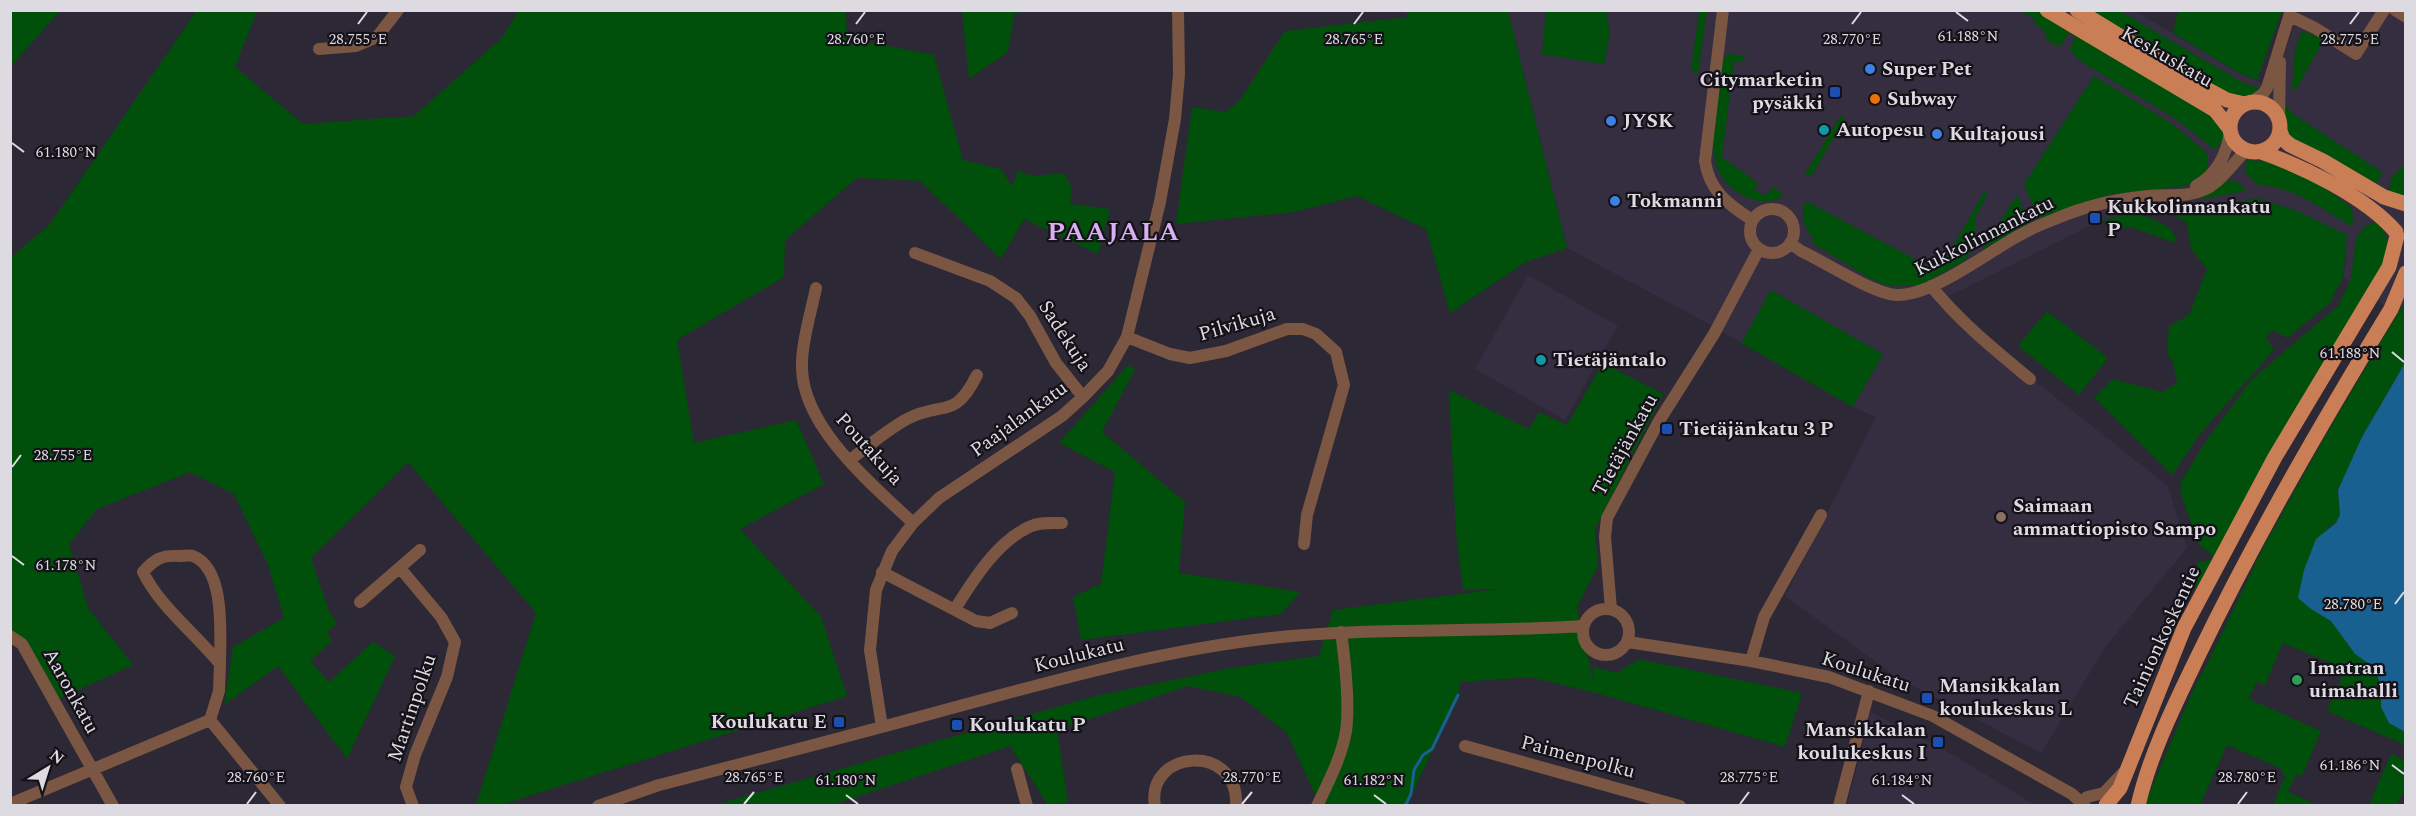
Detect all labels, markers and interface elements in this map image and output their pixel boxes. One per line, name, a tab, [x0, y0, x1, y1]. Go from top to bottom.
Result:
street label: Keskuskatu	[2115, 18, 2219, 96]
text: 61.188°N	[1938, 25, 1998, 48]
text: 28.755°E	[329, 28, 387, 51]
text: 28.760°E	[827, 28, 885, 51]
text: 28.765°E	[1325, 28, 1383, 51]
text: 28.770°E	[1823, 28, 1881, 51]
text: 28.775°E	[2321, 28, 2379, 51]
place label: Super Pet	[1882, 54, 1972, 84]
marker: Super Pet	[1863, 62, 1877, 76]
place label: Citymarketin pysäkki	[1700, 65, 1823, 118]
place label: Subway	[1887, 84, 1958, 114]
marker: Citymarketin pysäkki	[1828, 85, 1842, 99]
marker: Subway	[1868, 92, 1882, 106]
place label: JYSK	[1623, 106, 1674, 136]
marker: JYSK	[1604, 114, 1618, 128]
place label: Autopesu	[1836, 115, 1924, 145]
place label: Kultajousi	[1949, 119, 2045, 149]
marker: Autopesu	[1817, 123, 1831, 137]
marker: Kultajousi	[1930, 127, 1944, 141]
text: 61.180°N	[36, 141, 96, 164]
place label: Tokmanni	[1627, 186, 1723, 216]
street label: Kukkolinnankatu	[1909, 188, 2059, 284]
place label: Kukkolinnankatu P	[2107, 192, 2271, 245]
marker: Tokmanni	[1608, 194, 1622, 208]
marker: Kukkolinnankatu P	[2088, 211, 2102, 225]
district label: PAAJALA	[1047, 212, 1181, 252]
street label: Sadekuja	[1031, 294, 1099, 378]
street label: Pilvikuja	[1195, 299, 1279, 349]
text: 61.188°N	[2320, 342, 2380, 365]
place label: Tietäjäntalo	[1553, 345, 1666, 375]
marker: Tietäjäntalo	[1534, 353, 1548, 367]
street label: Paajalankatu	[964, 373, 1074, 465]
street label: Tietäjänkatu	[1585, 388, 1665, 502]
street label: Poutakuja	[828, 406, 910, 492]
place label: Tietäjänkatu 3 P	[1679, 414, 1834, 444]
marker: Tietäjänkatu 3 P	[1660, 422, 1674, 436]
text: 28.755°E	[34, 444, 92, 467]
place label: Saimaan ammattiopisto Sampo	[2013, 491, 2216, 544]
marker: Saimaan ammattiopisto Sampo	[1994, 510, 2008, 524]
text: 61.178°N	[36, 554, 96, 577]
street label: Tainionkoskentie	[2116, 561, 2208, 713]
text: 28.780°E	[2324, 593, 2382, 616]
street label: Koulukatu	[1031, 629, 1127, 681]
street label: Aaronkatu	[35, 643, 107, 739]
street label: Koulukatu	[1818, 644, 1914, 700]
street label: Martinpolku	[380, 650, 444, 766]
place label: Imatran uimahalli	[2309, 653, 2398, 706]
place label: Mansikkalan koulukeskus L	[1939, 671, 2073, 724]
marker: Imatran uimahalli	[2290, 673, 2304, 687]
marker: Mansikkalan koulukeskus L	[1920, 691, 1934, 705]
place label: Koulukatu E	[710, 707, 827, 737]
place label: Koulukatu P	[969, 710, 1086, 740]
marker: Koulukatu E	[832, 715, 846, 729]
place label: Mansikkalan koulukeskus I	[1797, 715, 1926, 768]
marker: Koulukatu P	[950, 718, 964, 732]
street label: Paimenpolku	[1517, 727, 1639, 787]
marker: Mansikkalan koulukeskus I	[1931, 735, 1945, 749]
north arrow	[18, 738, 78, 798]
text: N	[44, 743, 69, 770]
text: 61.186°N	[2320, 754, 2380, 777]
text: 28.760°E	[227, 766, 285, 789]
text: 28.765°E	[725, 766, 783, 789]
text: 28.770°E	[1223, 766, 1281, 789]
text: 28.775°E	[1720, 766, 1778, 789]
text: 28.780°E	[2218, 766, 2276, 789]
text: 61.180°N	[816, 769, 876, 792]
text: 61.182°N	[1344, 769, 1404, 792]
text: 61.184°N	[1872, 769, 1932, 792]

